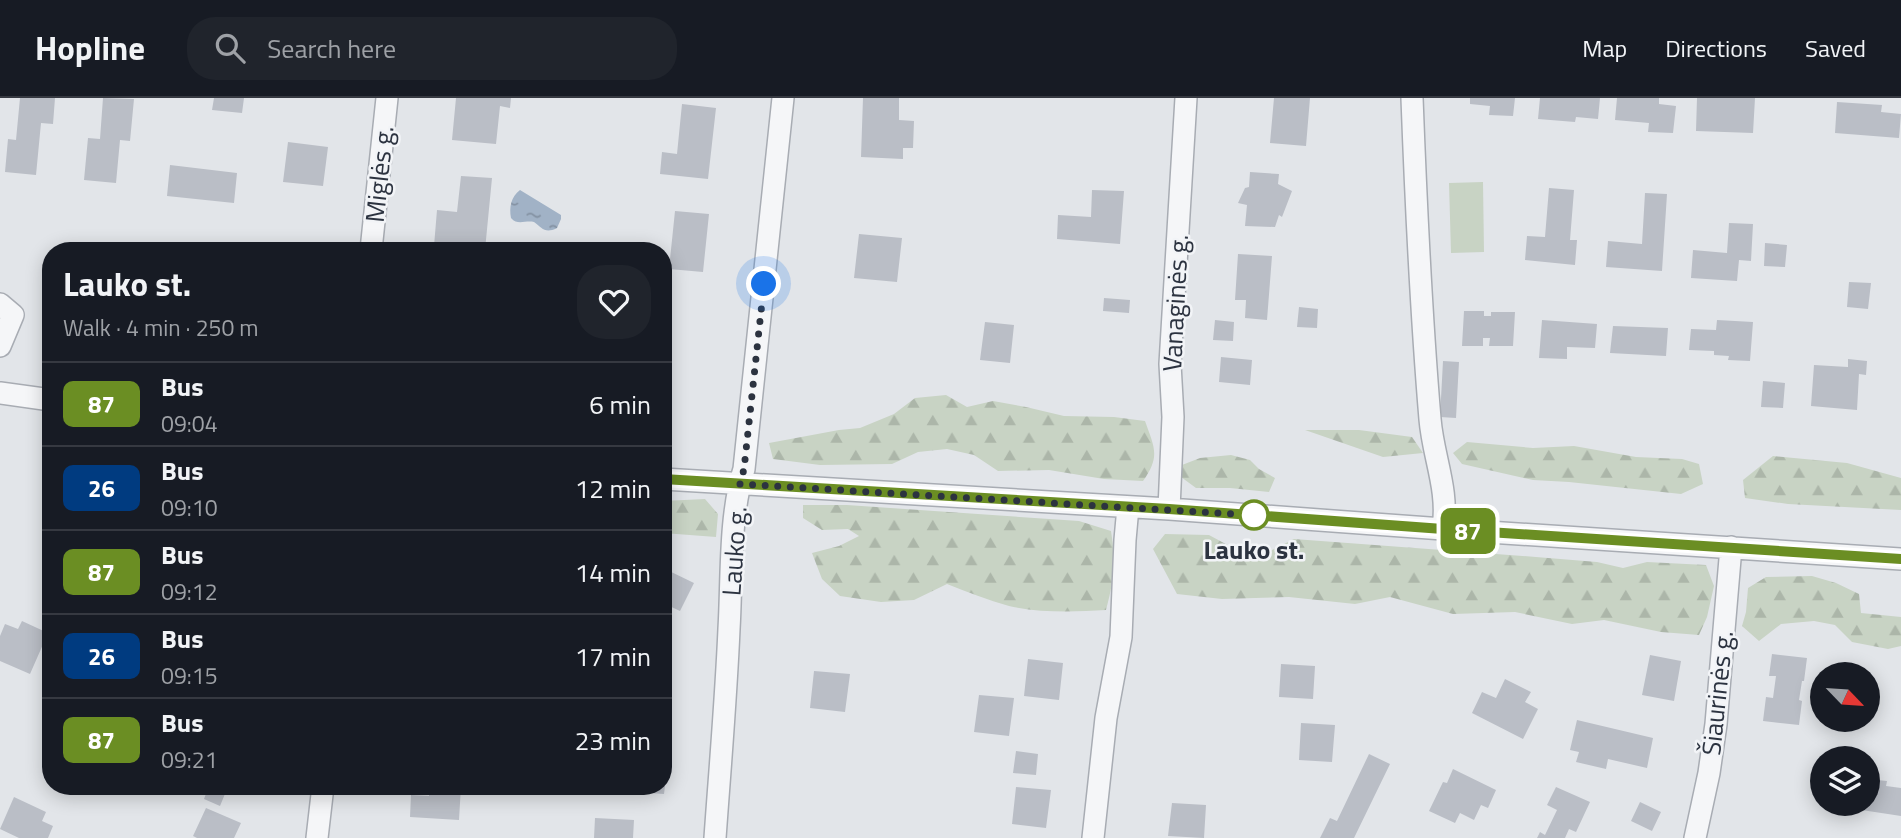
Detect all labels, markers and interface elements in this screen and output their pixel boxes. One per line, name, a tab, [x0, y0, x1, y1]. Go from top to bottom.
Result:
search box	[187, 17, 677, 80]
text: Hopline	[35, 23, 145, 73]
icon: search	[211, 29, 249, 67]
text: Search here	[267, 29, 396, 68]
text: Map	[1582, 30, 1627, 66]
text: Directions	[1665, 30, 1767, 66]
text: Saved	[1805, 30, 1866, 66]
street label: Miglės g.	[355, 124, 403, 224]
street label: Vanaginės g.	[1152, 233, 1198, 373]
text: Lauko st.	[63, 259, 191, 309]
button: heart	[577, 265, 651, 339]
your location	[746, 266, 781, 301]
text: Walk · 4 min · 250 m	[63, 310, 259, 345]
text: Bus	[161, 367, 203, 406]
text: 6 min	[589, 385, 651, 424]
text: 87	[88, 386, 115, 422]
text: 09:04	[161, 406, 218, 441]
text: Bus	[161, 451, 203, 490]
text: 12 min	[575, 469, 651, 508]
text: 26	[88, 470, 115, 506]
text: 09:10	[161, 490, 218, 525]
marker: Lauko st.	[1239, 500, 1269, 530]
street label: Lauko g.	[711, 505, 757, 597]
line badge: 87	[1436, 508, 1500, 554]
text: 87	[1455, 513, 1481, 549]
place label: Lauko st.	[1203, 530, 1305, 569]
text: Bus	[161, 535, 203, 574]
text: 14 min	[575, 553, 651, 592]
text: 87	[88, 554, 115, 590]
text: 09:12	[161, 574, 218, 609]
text: Bus	[161, 619, 203, 658]
street label: Šiaurinės g.	[1691, 629, 1743, 757]
text: 17 min	[575, 637, 651, 676]
text: 26	[88, 638, 115, 674]
text: 09:15	[161, 658, 218, 693]
north arrow	[1810, 662, 1880, 732]
map controls	[1810, 662, 1880, 816]
text: Bus	[161, 703, 203, 742]
text: 23 min	[575, 721, 651, 760]
text: 87	[88, 722, 115, 758]
text: 09:21	[161, 742, 218, 777]
button: layers	[1810, 746, 1880, 816]

